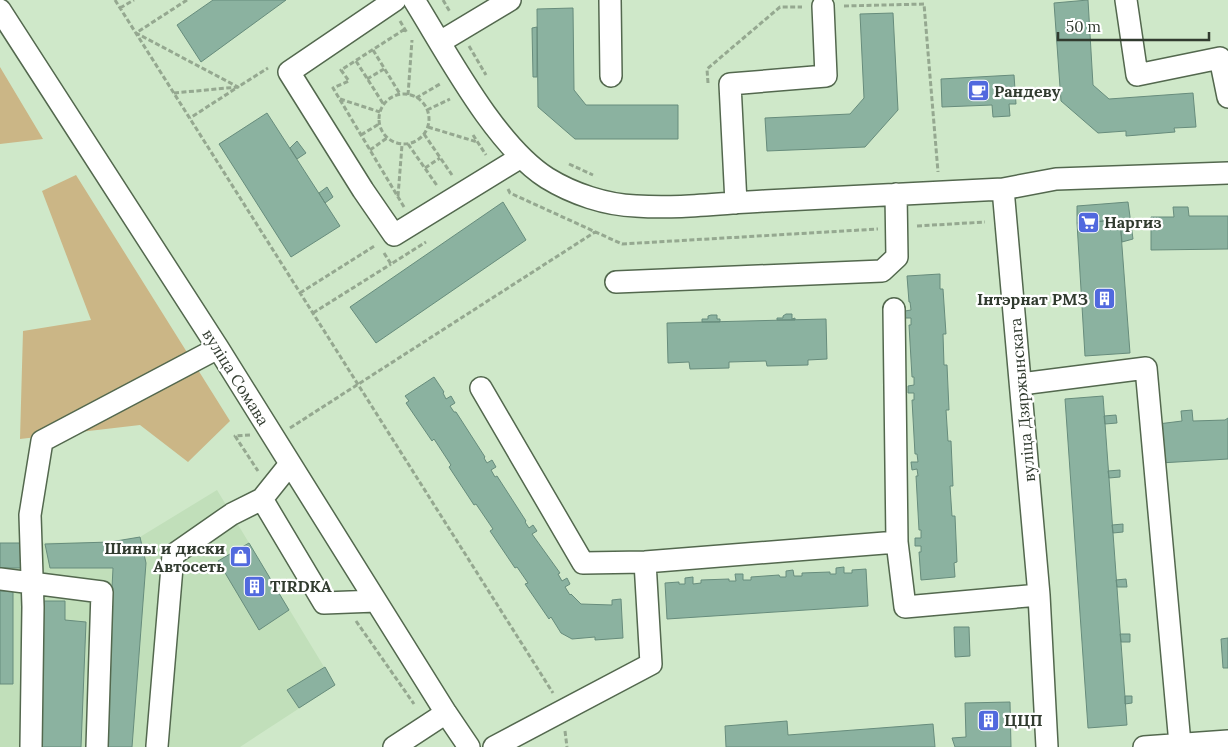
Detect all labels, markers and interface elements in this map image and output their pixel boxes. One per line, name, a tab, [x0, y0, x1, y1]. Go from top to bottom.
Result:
scale bar	[1058, 10, 1209, 42]
text: 50 m	[1066, 17, 1101, 36]
cafe icon: Рандеву	[966, 79, 990, 103]
place label: Рандеву	[994, 81, 1061, 101]
supermarket icon: Наргиз	[1076, 210, 1100, 234]
place label: Наргиз	[1104, 212, 1162, 232]
building icon: Інтэрнат РМЗ	[1092, 287, 1116, 311]
place label: Інтэрнат РМЗ	[977, 289, 1088, 309]
street label: вуліца Дзяржынскага	[1005, 317, 1039, 483]
street label: вуліца Сомава	[198, 325, 274, 429]
place label: Шины и диски Автосеть	[104, 538, 225, 576]
shop icon: Шины и диски Автосеть	[229, 545, 253, 569]
building icon: TIRDKA	[242, 574, 266, 598]
place label: TIRDKA	[270, 576, 332, 596]
building icon: ЦЦП	[976, 708, 1000, 732]
place label: ЦЦП	[1004, 710, 1043, 730]

